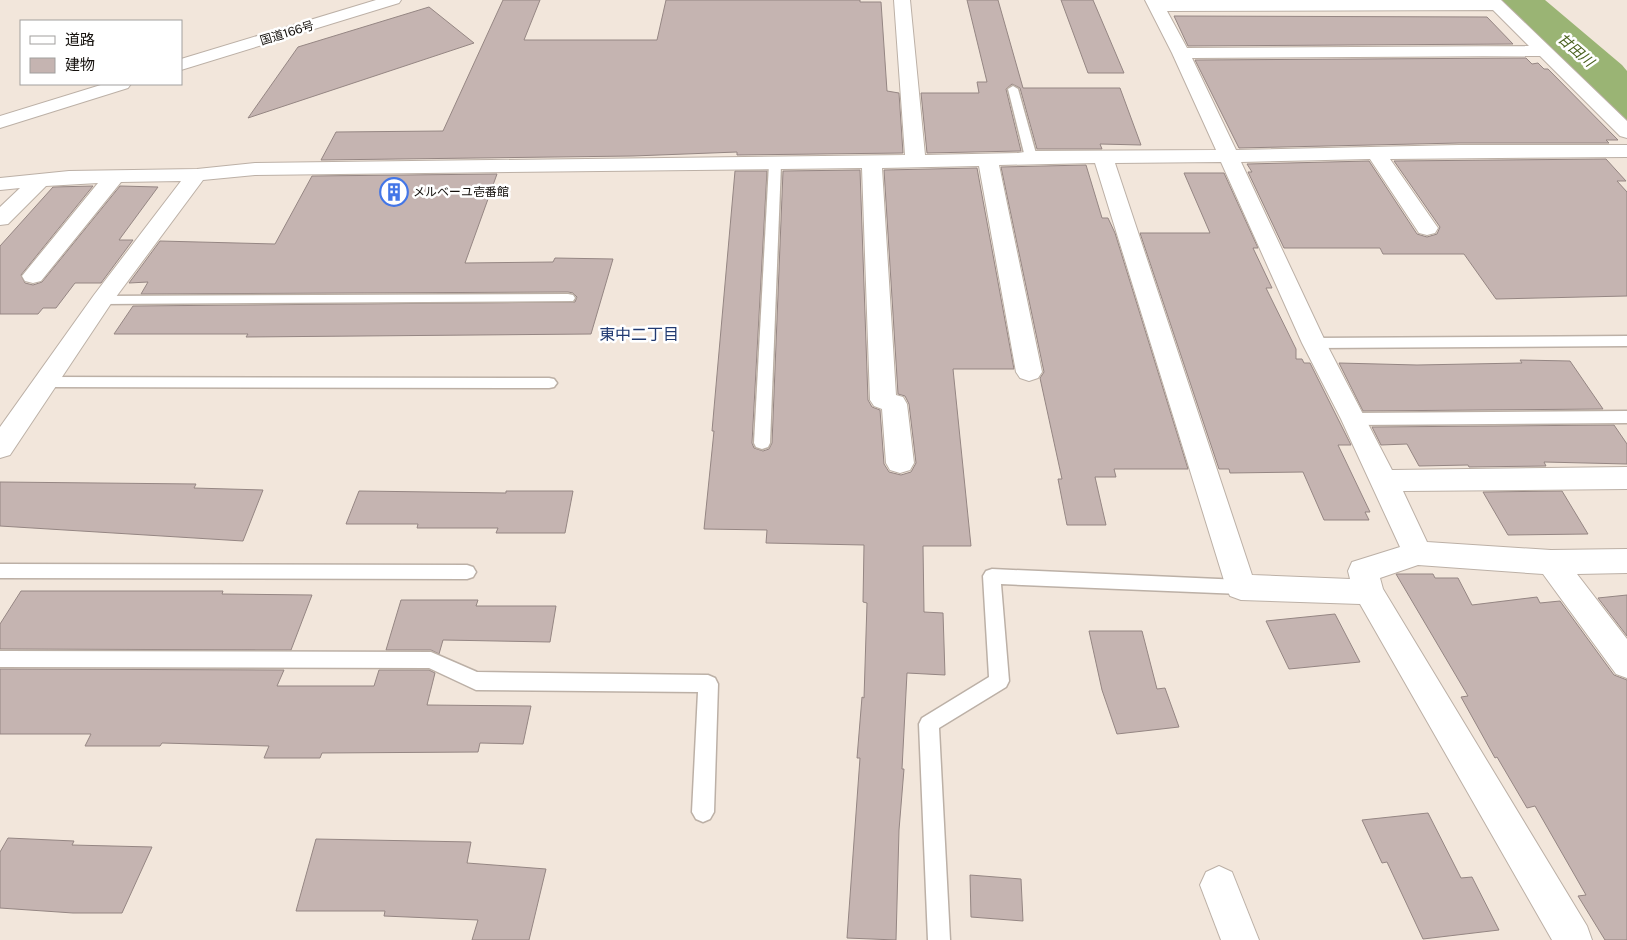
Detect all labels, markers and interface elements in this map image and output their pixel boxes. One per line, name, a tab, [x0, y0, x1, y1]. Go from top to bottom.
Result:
street label: 国道166号	[258, 18, 316, 48]
legend	[20, 20, 182, 85]
water label: 甘田川	[1555, 30, 1599, 71]
text: 道路	[65, 31, 95, 48]
text: 建物	[65, 56, 95, 73]
building icon: メルベーユ壱番館	[379, 177, 409, 207]
place label: メルベーユ壱番館	[413, 185, 509, 199]
district label: 東中二丁目	[599, 325, 679, 344]

